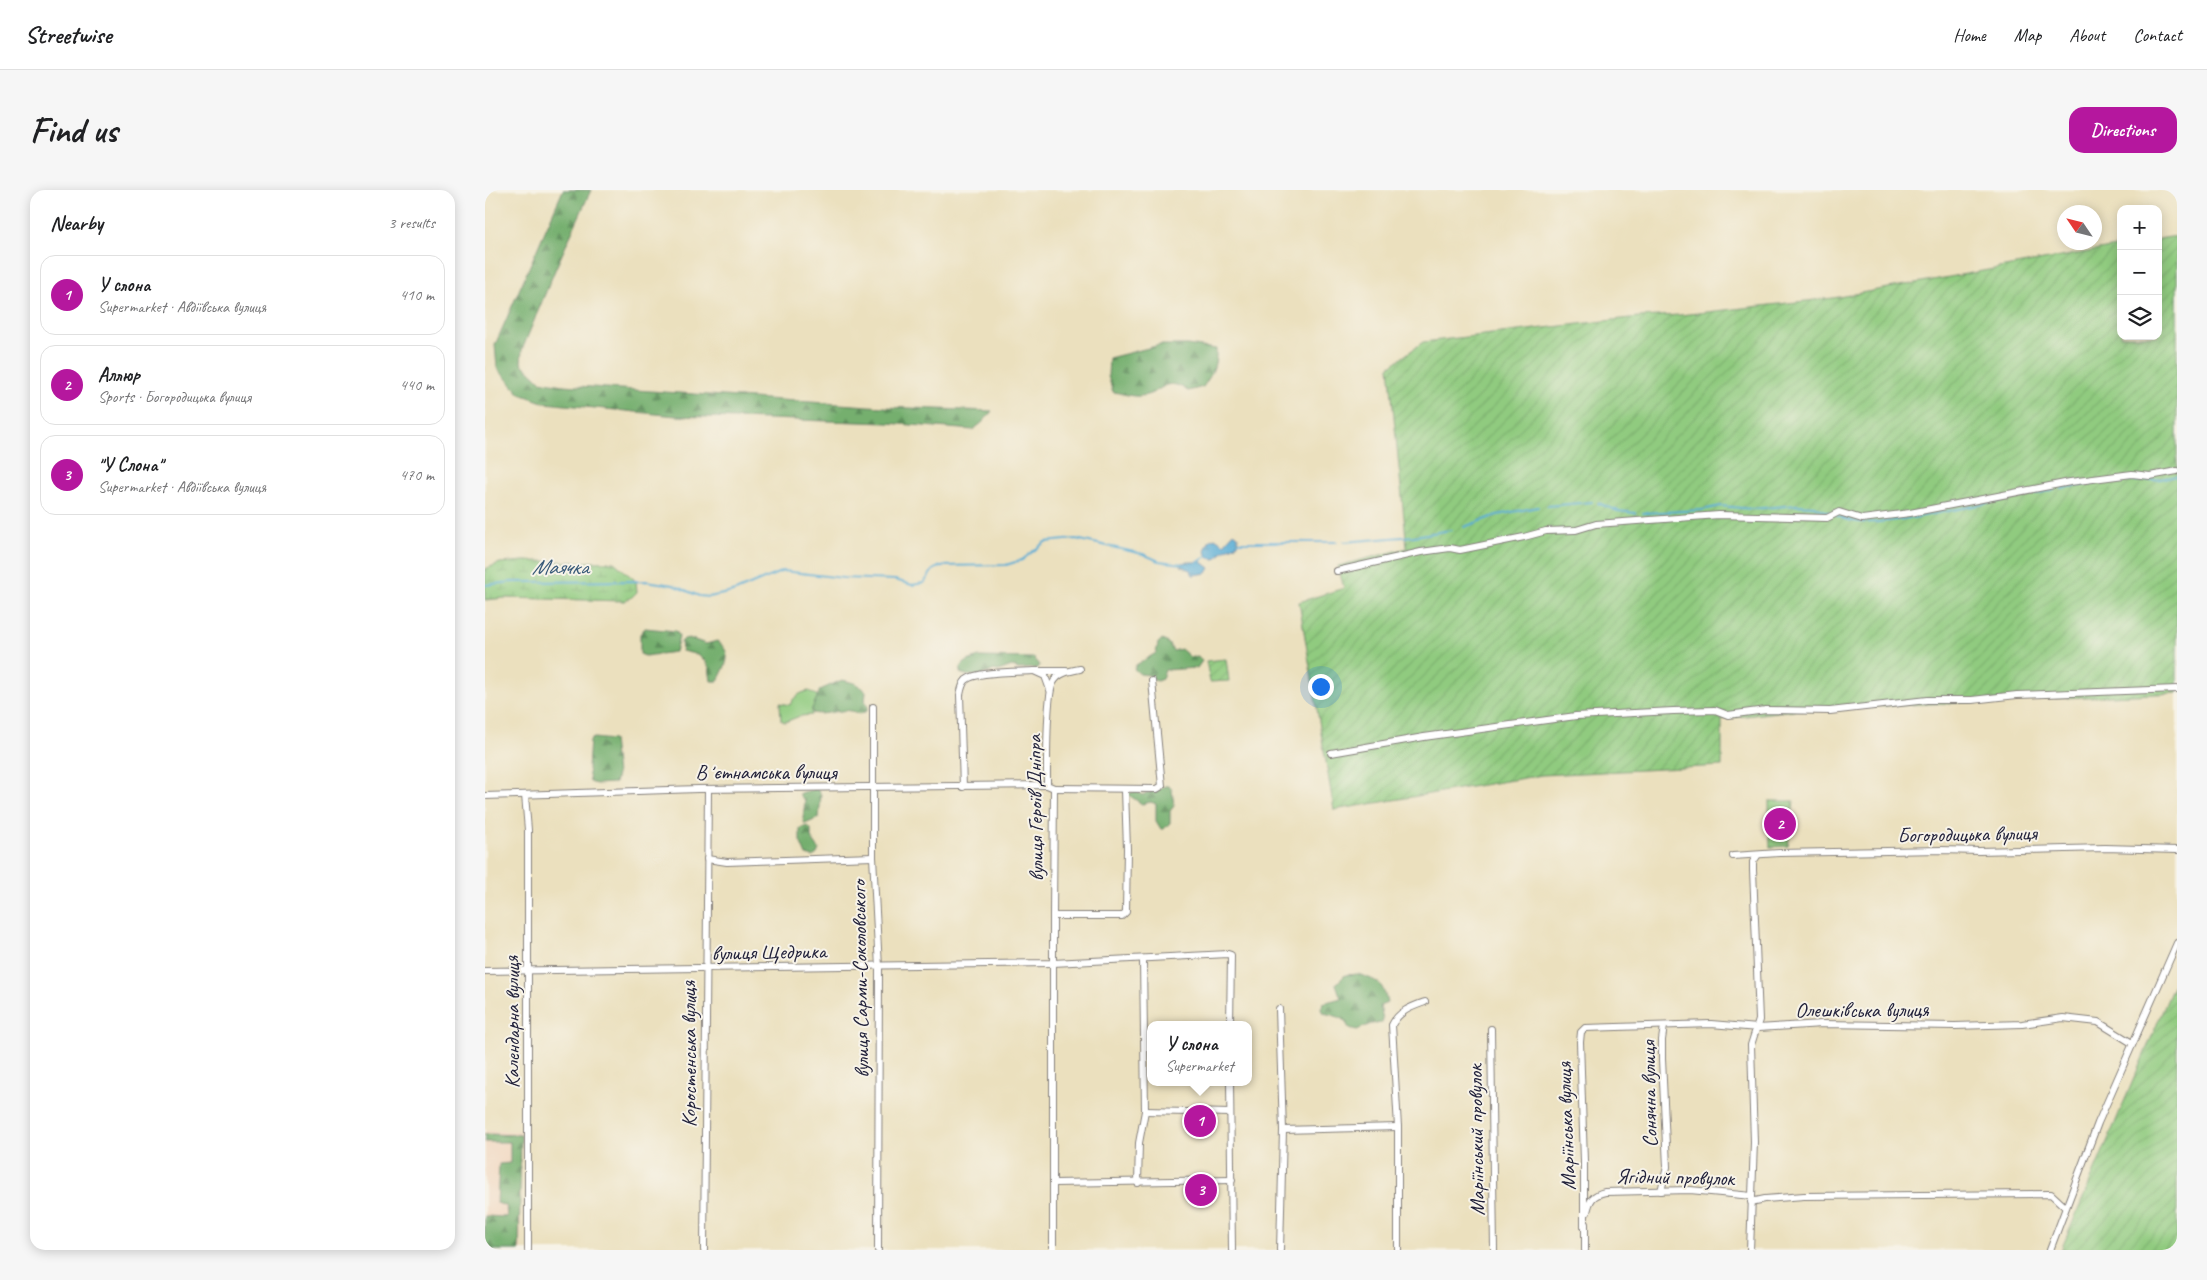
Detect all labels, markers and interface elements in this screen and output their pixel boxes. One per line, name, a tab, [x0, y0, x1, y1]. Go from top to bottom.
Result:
text: Streetwise	[25, 20, 111, 50]
text: Home	[1953, 24, 1986, 46]
text: Map	[2014, 24, 2041, 46]
text: About	[2069, 24, 2105, 46]
text: Contact	[2133, 24, 2182, 46]
button: Directions	[2069, 107, 2177, 153]
text: Find us	[30, 108, 117, 153]
north arrow	[2057, 205, 2102, 250]
map controls	[2117, 205, 2162, 340]
button: +	[2117, 205, 2162, 250]
text: Nearby	[50, 210, 103, 236]
text: 3 results	[388, 213, 435, 233]
button: −	[2117, 250, 2162, 295]
text: У слона	[98, 273, 150, 297]
text: 1	[63, 285, 71, 305]
text: 410 m	[400, 285, 434, 305]
button: layers	[2117, 295, 2162, 340]
text: Supermarket · Авдіївська вулиця	[98, 297, 266, 317]
text: Аллюр	[98, 363, 140, 387]
text: 2	[63, 375, 71, 395]
text: 440 m	[400, 375, 434, 395]
text: Sports · Богородицька вулиця	[98, 387, 251, 407]
text: "У Слона"	[98, 453, 162, 477]
text: 3	[63, 465, 71, 485]
text: 470 m	[400, 465, 434, 485]
text: Supermarket · Авдіївська вулиця	[98, 477, 266, 497]
water label: Маячка	[532, 553, 591, 581]
your location	[1308, 674, 1334, 700]
street label: вулиця Героїв Дніпра	[1021, 733, 1049, 882]
street label: Вʼєтнамська вулиця	[695, 759, 838, 785]
pin: 2	[1764, 805, 1796, 843]
street label: Богородицька вулиця	[1897, 820, 2038, 848]
street label: вулиця Сарми-Соколовського	[845, 877, 875, 1078]
street label: вулиця Щедрика	[711, 938, 829, 966]
street label: Календарна вулиця	[499, 954, 525, 1088]
street label: Коростенська вулиця	[676, 979, 702, 1127]
street label: Олешківська вулиця	[1795, 997, 1930, 1023]
popup	[1147, 1021, 1252, 1086]
text: У слона	[1165, 1032, 1218, 1056]
street label: Сонячна вулиця	[1635, 1039, 1663, 1148]
text: Supermarket	[1165, 1056, 1234, 1076]
street label: Маріїнська вулиця	[1551, 1060, 1581, 1191]
street label: Маріїнський провулок	[1462, 1062, 1490, 1216]
pin: 1	[1184, 1102, 1216, 1140]
street label: Ягідний провулок	[1616, 1163, 1737, 1191]
pin: 3	[1185, 1171, 1217, 1209]

